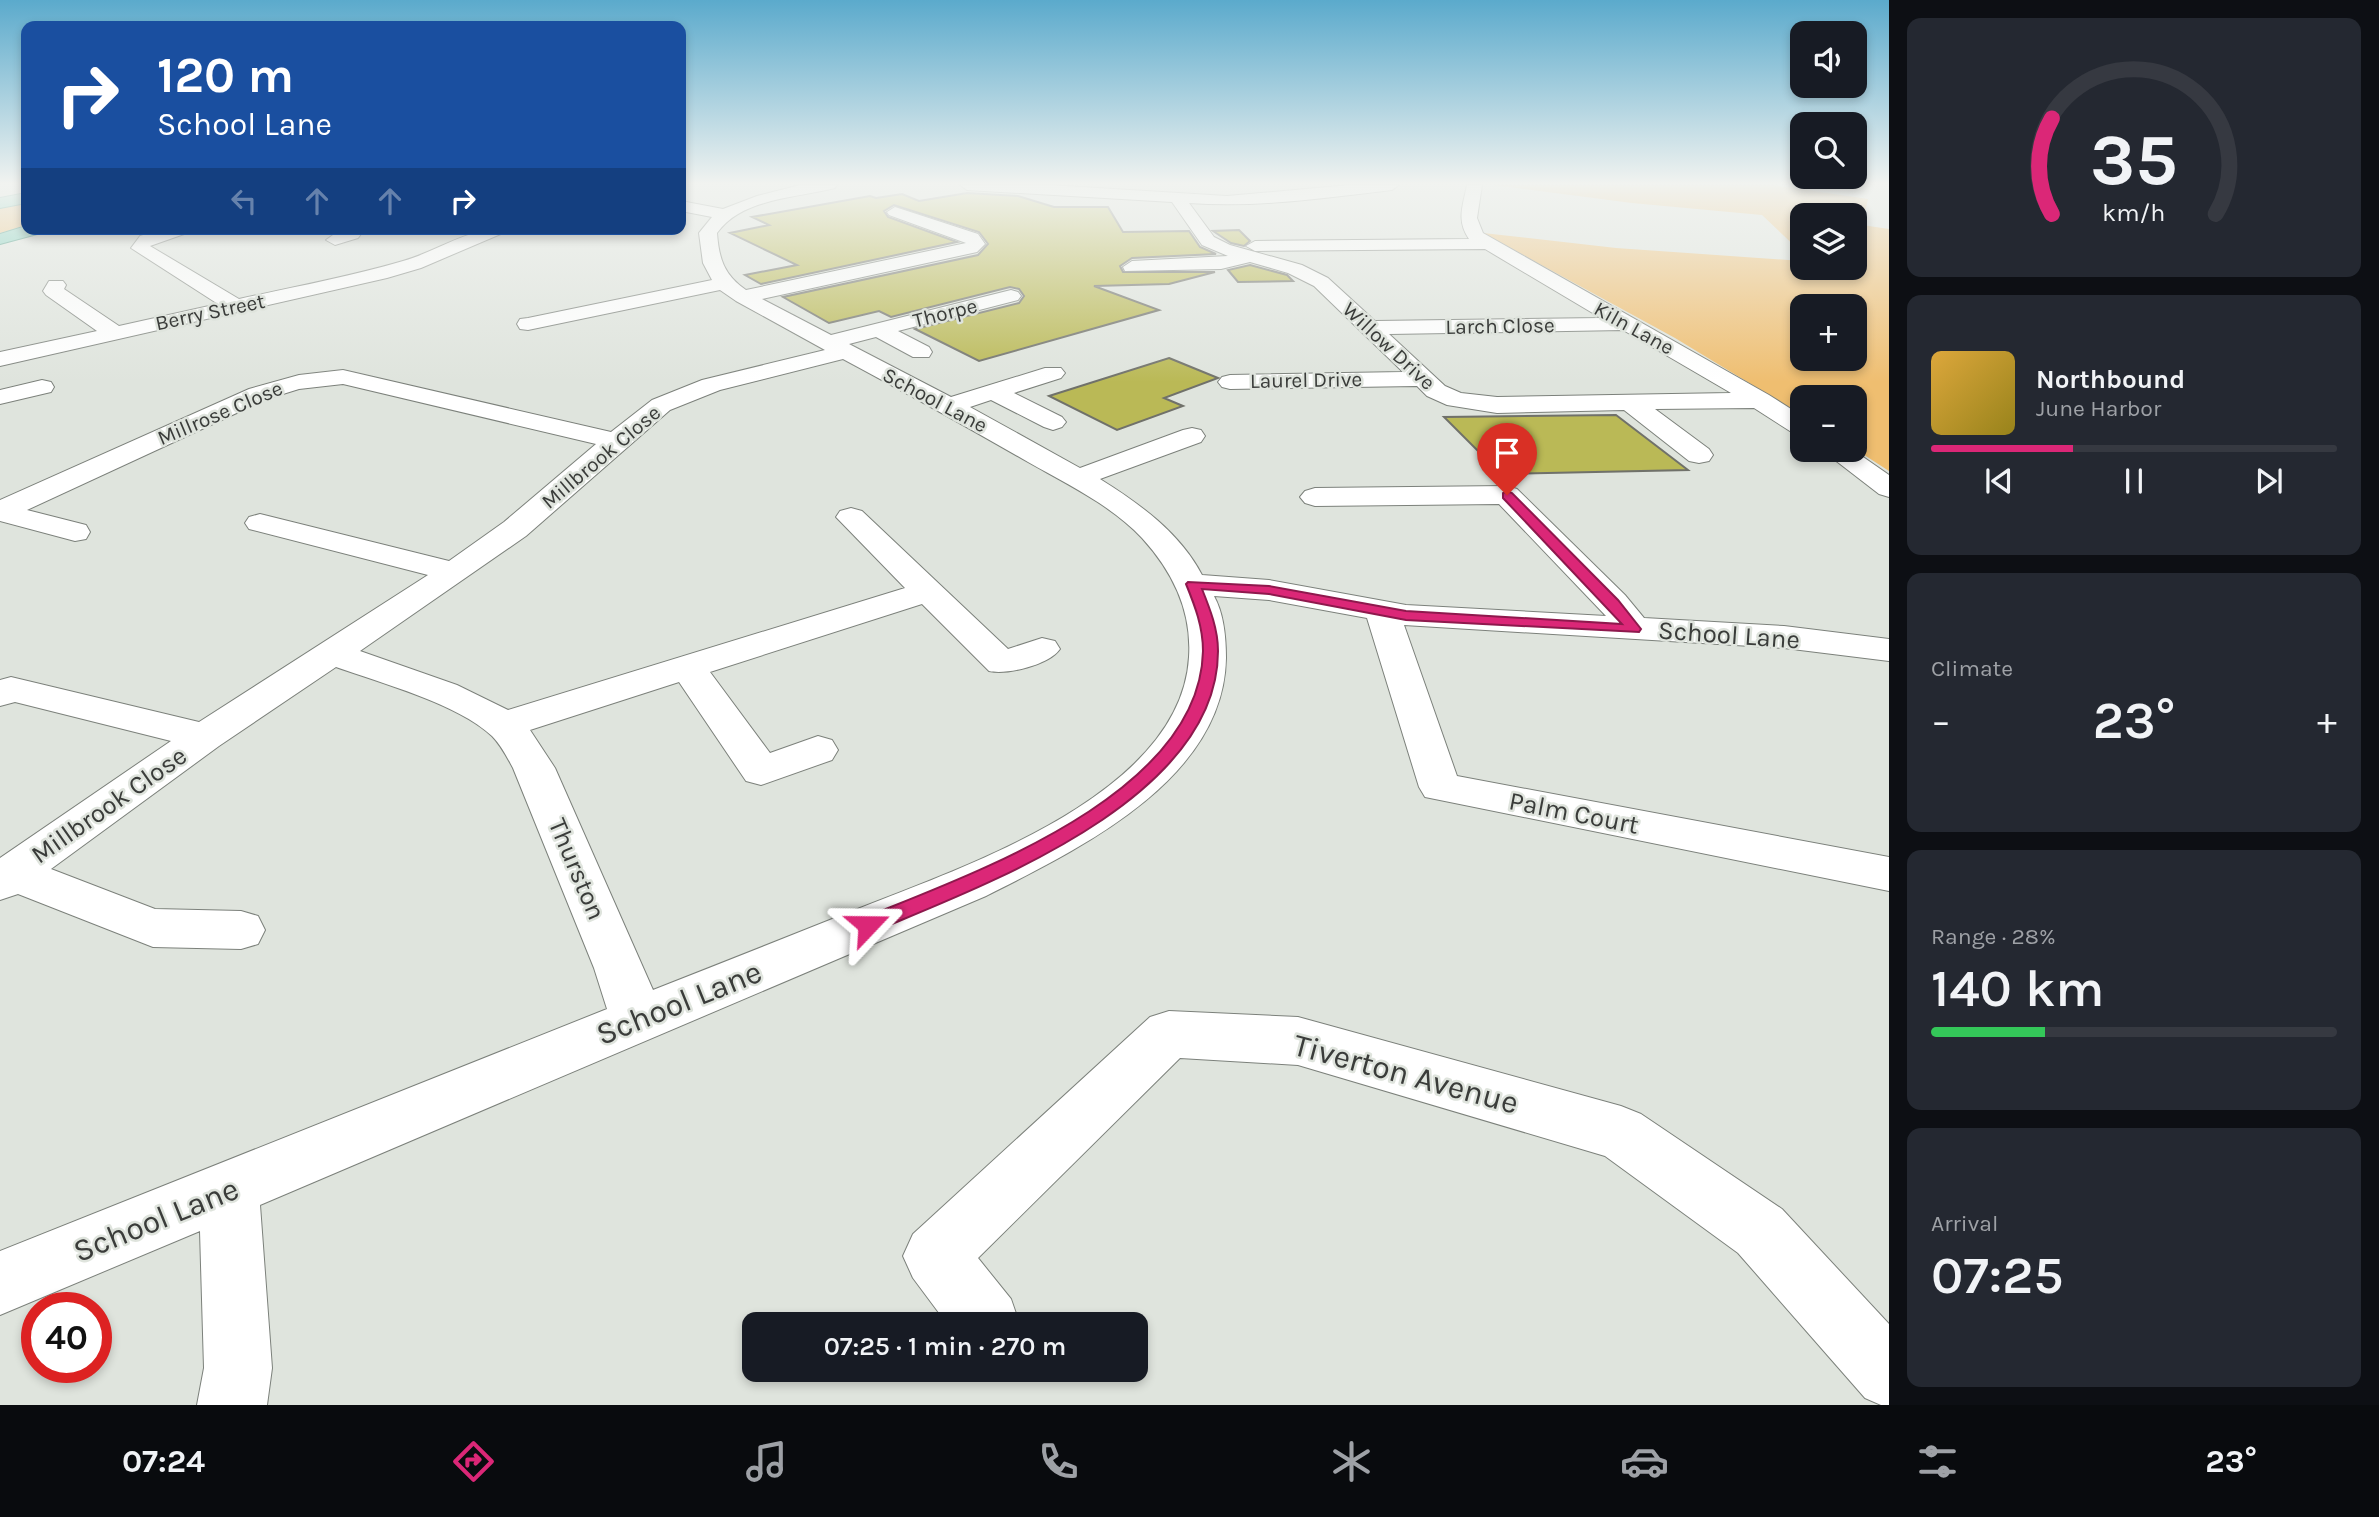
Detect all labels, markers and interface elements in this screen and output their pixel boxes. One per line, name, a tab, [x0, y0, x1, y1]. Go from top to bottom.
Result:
map controls	[1790, 21, 1867, 462]
button: sound	[1790, 21, 1867, 98]
text: 120 m	[157, 47, 294, 104]
icon: right	[42, 49, 133, 140]
text: School Lane	[157, 106, 332, 143]
button: search	[1790, 112, 1867, 189]
text: 35	[2090, 117, 2178, 202]
icon: left	[225, 182, 263, 220]
icon: ahead	[298, 182, 336, 220]
icon: ahead	[371, 182, 409, 220]
icon: right	[444, 182, 482, 220]
text: km/h	[2102, 198, 2166, 227]
button: layers	[1790, 203, 1867, 280]
street label: Berry Street	[153, 289, 267, 335]
street label: Thorpe	[910, 293, 980, 333]
button: +	[1790, 294, 1867, 371]
street label: Kiln Lane	[1590, 296, 1678, 360]
street label: Willow Drive	[1338, 297, 1440, 395]
street label: Larch Close	[1445, 313, 1555, 339]
street label: School Lane	[879, 362, 991, 438]
text: Northbound	[2036, 364, 2185, 395]
street label: Laurel Drive	[1250, 367, 1362, 393]
street label: Millrose Close	[154, 376, 286, 450]
button: −	[1790, 385, 1867, 462]
text: June Harbor	[2036, 395, 2161, 422]
street label: Millbrook Close	[537, 400, 665, 514]
pin	[1477, 423, 1537, 495]
icon: arrive	[1488, 434, 1526, 472]
icon: previous	[1980, 462, 2018, 500]
icon: pause	[2115, 462, 2153, 500]
icon: next	[2250, 462, 2288, 500]
street label: School Lane	[1657, 615, 1801, 655]
text: Climate	[1931, 655, 2013, 682]
text: 23°	[2093, 690, 2175, 751]
text: −	[1931, 699, 1951, 744]
text: +	[2317, 699, 2337, 744]
street label: Millbrook Close	[25, 740, 193, 870]
street label: Palm Court	[1506, 785, 1642, 841]
street label: Thurston	[542, 814, 612, 924]
position arrow	[831, 888, 905, 962]
text: Range · 28%	[1931, 923, 2056, 950]
street label: School Lane	[591, 953, 767, 1053]
text: 140 km	[1931, 958, 2104, 1019]
street label: Tiverton Avenue	[1289, 1026, 1523, 1122]
street label: School Lane	[68, 1170, 244, 1270]
text: Arrival	[1931, 1210, 1998, 1237]
text: 07:25	[1931, 1245, 2063, 1306]
speed limit sign: 40	[21, 1292, 112, 1383]
text: 07:25 · 1 min · 270 m	[824, 1331, 1066, 1362]
icon: directions	[449, 1437, 498, 1486]
icon: music	[742, 1437, 791, 1486]
icon: phone	[1034, 1437, 1083, 1486]
icon: climate	[1327, 1437, 1376, 1486]
icon: car	[1620, 1437, 1669, 1486]
icon: filters	[1913, 1437, 1962, 1486]
text: 07:24	[122, 1443, 205, 1480]
text: 23°	[2205, 1443, 2257, 1480]

